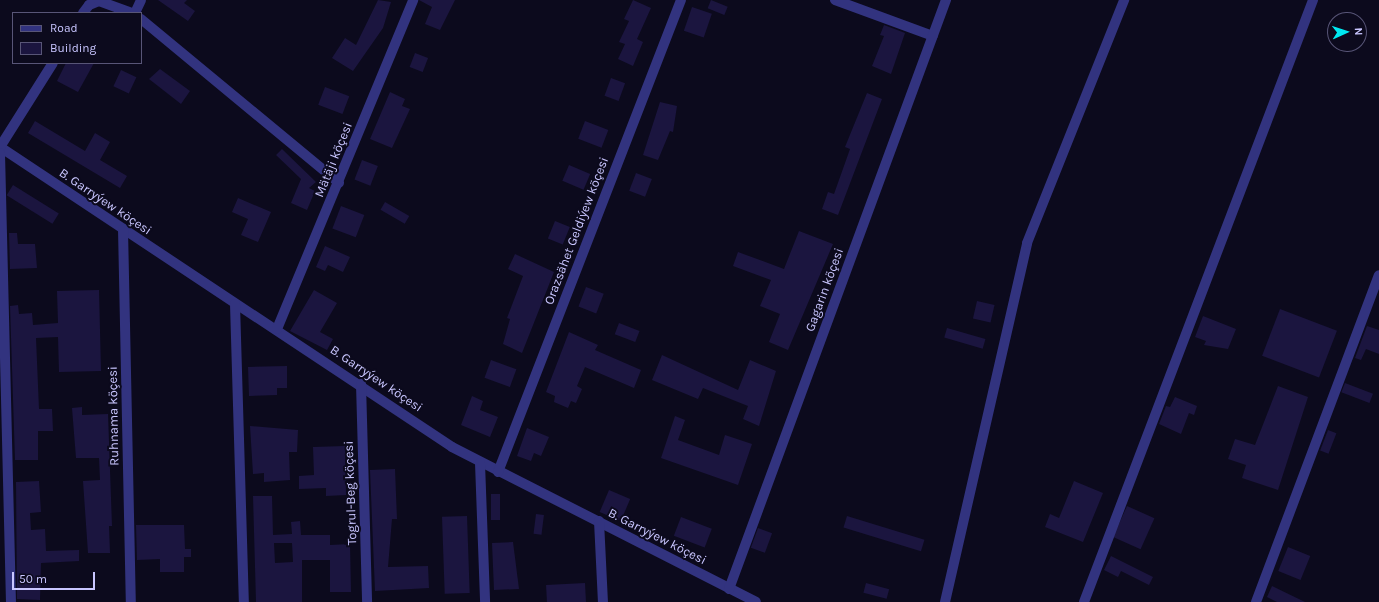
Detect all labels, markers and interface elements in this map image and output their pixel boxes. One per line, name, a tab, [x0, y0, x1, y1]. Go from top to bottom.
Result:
legend	[12, 12, 142, 64]
north arrow	[1327, 12, 1367, 52]
text: Road	[50, 21, 78, 35]
text: N	[1352, 27, 1365, 36]
text: Building	[50, 41, 96, 55]
street label: Mätäji köçesi	[312, 120, 356, 200]
street label: Orazsähet Geldiýew köçesi	[542, 155, 612, 307]
street label: B. Garryýew köçesi	[56, 165, 154, 239]
street label: Gagarin köçesi	[803, 246, 847, 334]
street label: B. Garryýew köçesi	[327, 342, 425, 416]
street label: Ruhnama köçesi	[105, 366, 123, 466]
street label: Togrul-Beg köçesi	[341, 441, 361, 545]
street label: B. Garryýew köçesi	[605, 505, 709, 569]
scale bar	[14, 564, 97, 590]
text: 50 m	[19, 572, 47, 586]

